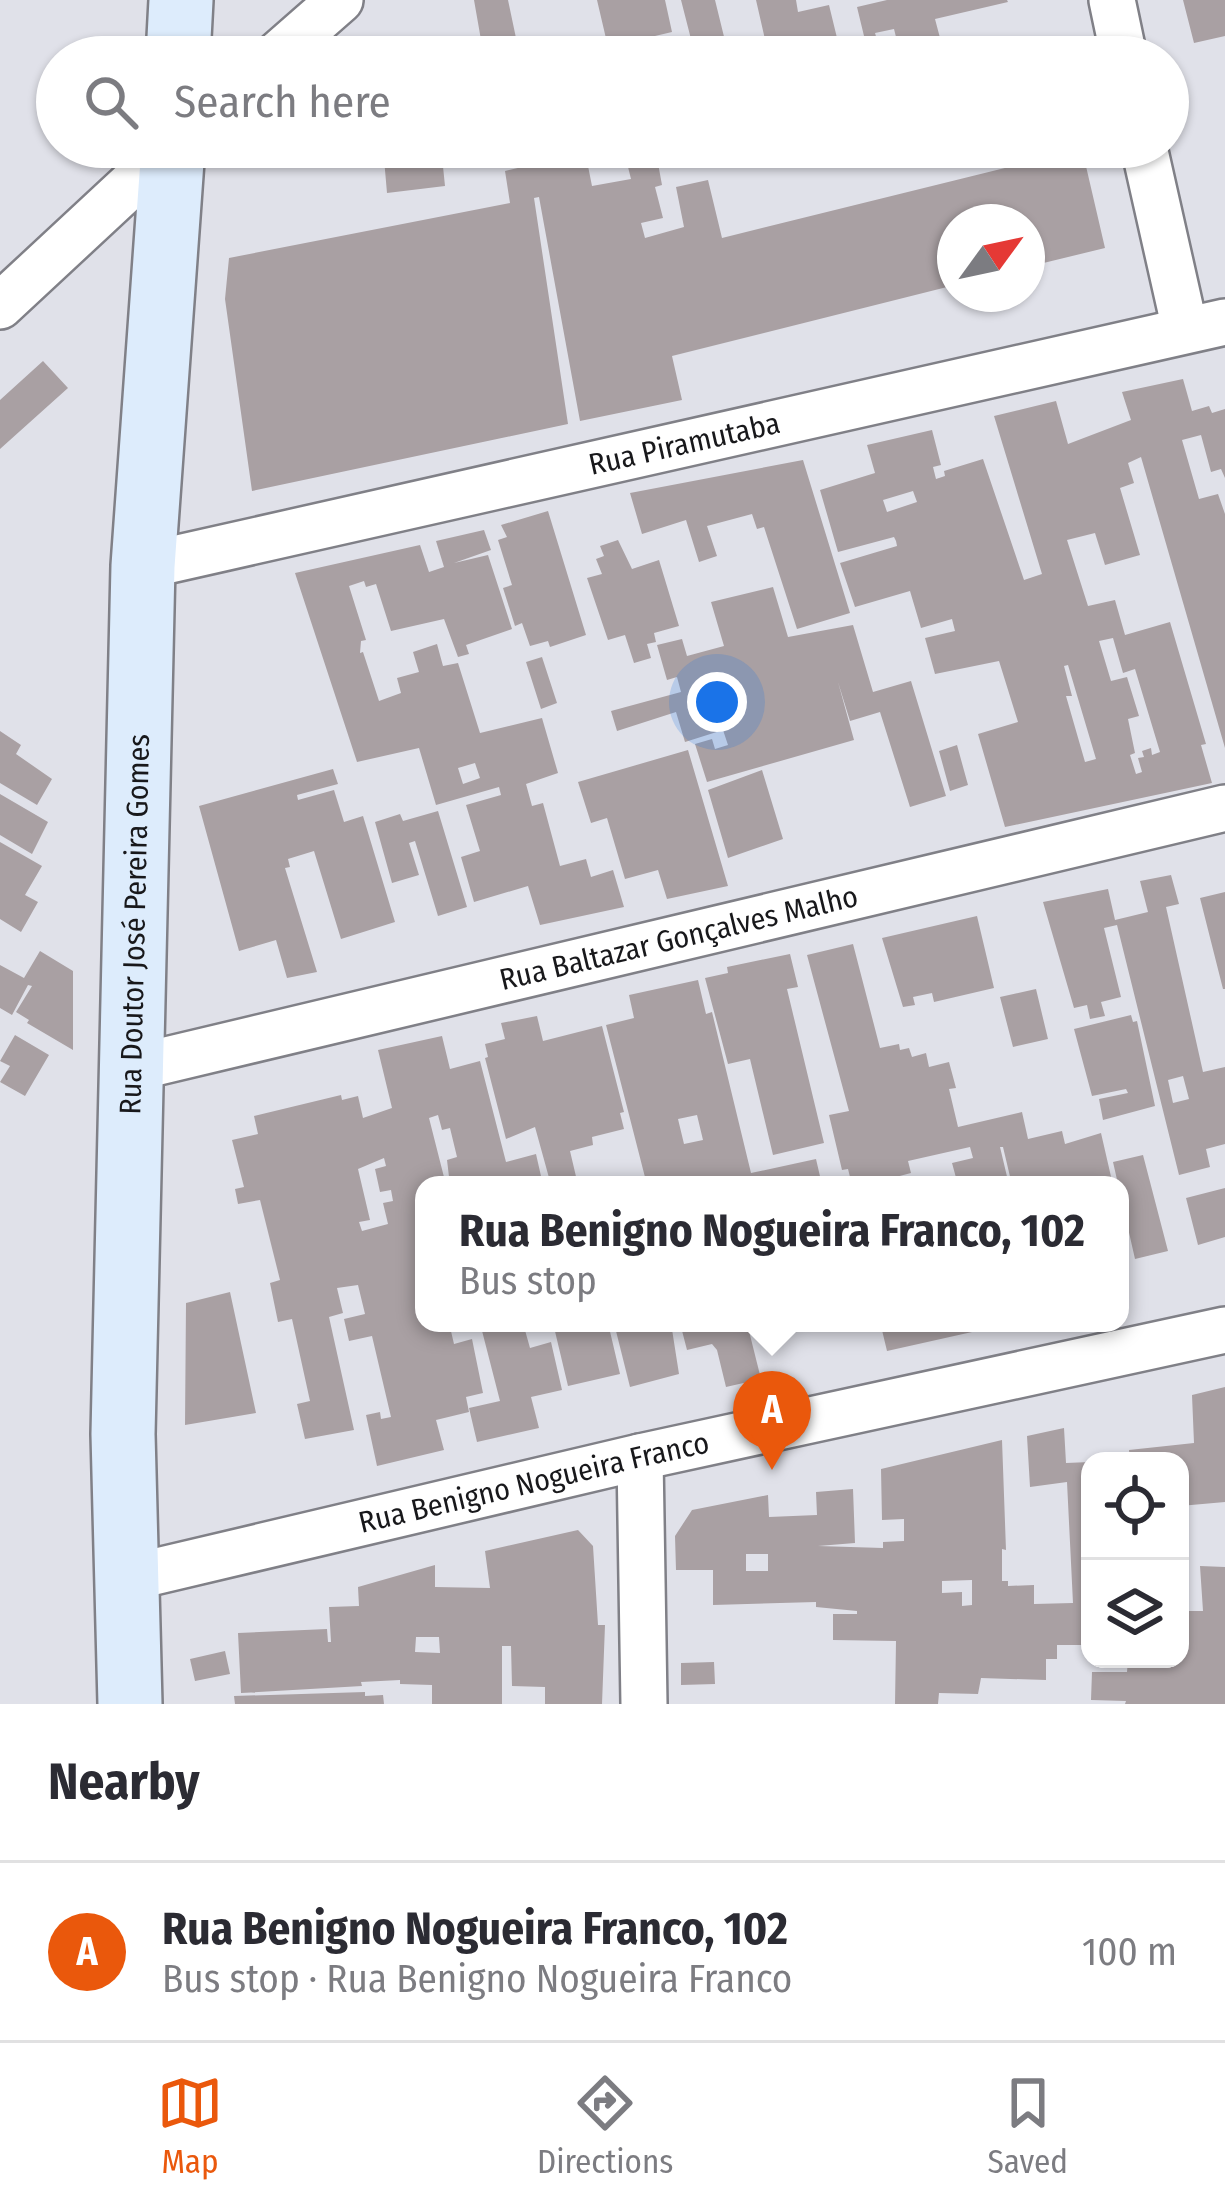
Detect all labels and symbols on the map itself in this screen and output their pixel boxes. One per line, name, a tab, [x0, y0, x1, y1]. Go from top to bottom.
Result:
north arrow	[937, 204, 1045, 312]
street label: Rua Piramutaba	[585, 405, 783, 483]
your location	[687, 672, 747, 732]
street label: Rua Doutor José Pereira Gomes	[112, 733, 157, 1115]
street label: Rua Baltazar Gonçalves Malho	[496, 878, 862, 998]
pin: A	[733, 1371, 811, 1470]
street label: Rua Benigno Nogueira Franco	[355, 1425, 712, 1541]

